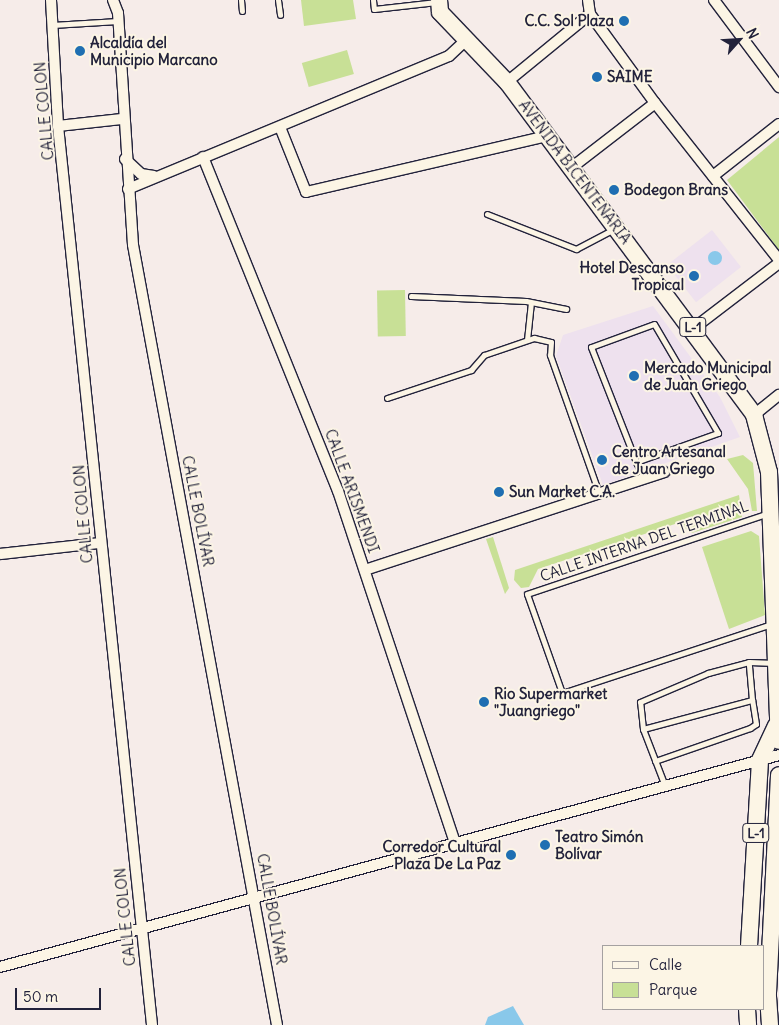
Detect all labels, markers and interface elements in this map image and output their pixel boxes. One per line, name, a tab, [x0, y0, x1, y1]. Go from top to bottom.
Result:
place label: C.C. Sol Plaza	[524, 12, 614, 30]
marker: C.C. Sol Plaza	[618, 15, 630, 27]
north arrow	[714, 15, 764, 65]
text: N	[742, 25, 763, 42]
place label: Alcaldía del Municipio Marcano	[90, 33, 218, 68]
marker: Alcaldía del Municipio Marcano	[74, 45, 86, 57]
street label: CALLE COLON	[31, 61, 57, 161]
place label: SAIME	[607, 68, 653, 86]
marker: SAIME	[591, 71, 603, 83]
street label: AVENIDA BICENTENARIA	[515, 97, 635, 247]
place label: Bodegon Brans	[624, 181, 728, 199]
marker: Bodegon Brans	[608, 184, 620, 196]
place label: Hotel Descanso Tropical	[579, 258, 684, 293]
marker: Hotel Descanso Tropical	[688, 270, 700, 282]
road number: L-1	[679, 316, 707, 338]
place label: Mercado Municipal de Juan Griego	[644, 358, 771, 393]
marker: Mercado Municipal de Juan Griego	[628, 370, 640, 382]
street label: CALLE ARISMENDI	[321, 427, 383, 555]
place label: Centro Artesanal de Juan Griego	[612, 442, 726, 477]
street label: CALLE BOLÍVAR	[178, 454, 218, 568]
marker: Centro Artesanal de Juan Griego	[596, 454, 608, 466]
street label: CALLE COLON	[70, 464, 96, 564]
place label: Sun Market C.A.	[509, 483, 615, 501]
marker: Sun Market C.A.	[493, 486, 505, 498]
street label: CALLE INTERNA DEL TERMINAL	[537, 497, 751, 585]
place label: Rio Supermarket "Juangriego"	[494, 684, 607, 719]
marker: Rio Supermarket "Juangriego"	[478, 696, 490, 708]
road number: L-1	[742, 821, 770, 844]
place label: Teatro Simón Bolívar	[555, 827, 643, 862]
place label: Corredor Cultural Plaza De La Paz	[383, 837, 501, 872]
marker: Teatro Simón Bolívar	[539, 839, 551, 851]
marker: Corredor Cultural Plaza De La Paz	[505, 849, 517, 861]
street label: CALLE BOLÍVAR	[253, 852, 291, 966]
street label: CALLE COLON	[111, 867, 139, 967]
legend	[602, 945, 764, 1010]
text: Calle	[649, 955, 682, 974]
scale bar	[18, 978, 104, 1010]
text: Parque	[649, 980, 697, 999]
text: 50 m	[23, 987, 58, 1006]

